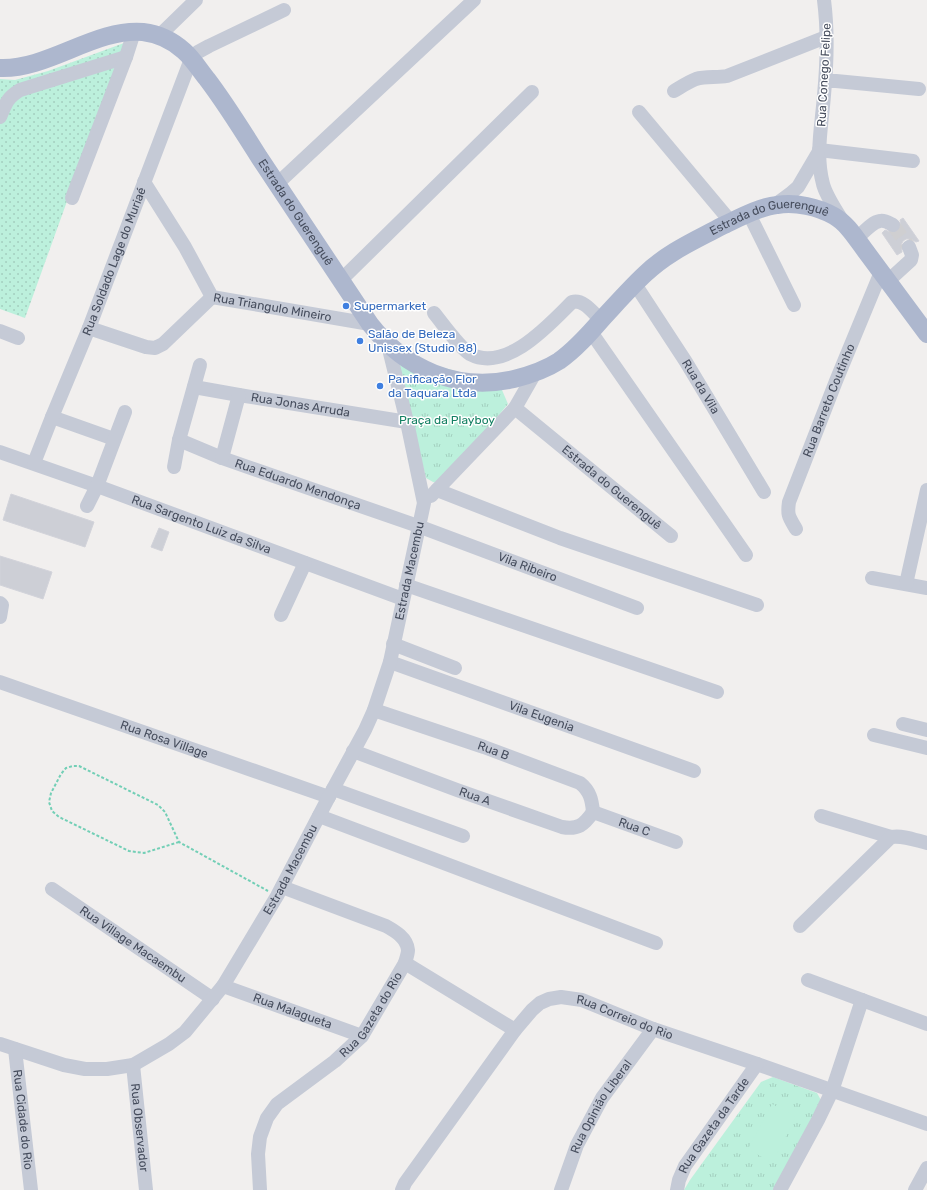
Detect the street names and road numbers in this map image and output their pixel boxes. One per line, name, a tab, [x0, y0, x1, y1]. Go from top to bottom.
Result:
street label: Rua Conego Felipe	[814, 23, 834, 127]
street label: Estrada do Guerenguê	[255, 156, 336, 268]
street label: Rua Soldado Lage do Muriaé	[80, 185, 149, 338]
street label: Estrada do Guerenguê	[707, 197, 831, 238]
street label: Rua Triangulo Mineiro	[212, 290, 333, 324]
street label: Rua Barreto Coutinho	[800, 341, 858, 459]
street label: Rua da Vila	[679, 357, 723, 417]
street label: Rua Jonas Arruda	[250, 390, 351, 420]
street label: Estrada do Guerenguê	[559, 442, 664, 532]
street label: Rua Eduardo Mendonça	[233, 456, 363, 513]
street label: Rua Sargento Luiz da Silva	[130, 492, 273, 557]
street label: Estrada Macembu	[392, 520, 427, 621]
street label: Vila Ribeiro	[496, 550, 559, 584]
street label: Vila Eugenia	[507, 698, 576, 734]
street label: Rua Rosa Village	[119, 718, 210, 761]
street label: Rua B	[476, 738, 511, 763]
street label: Rua A	[457, 784, 492, 808]
street label: Rua C	[617, 815, 652, 839]
street label: Estrada Macembu	[260, 822, 320, 917]
street label: Rua Village Macaembu	[77, 903, 189, 985]
street label: Rua Gazeta do Rio	[337, 969, 405, 1060]
street label: Rua Malagueta	[251, 990, 334, 1032]
street label: Rua Correio do Rio	[576, 992, 675, 1042]
street label: Rua Opinião Liberal	[568, 1057, 635, 1155]
street label: Rua Cidade do Rio	[10, 1069, 36, 1171]
street label: Rua Gazeta da Tarde	[676, 1075, 752, 1175]
street label: Rua Observador	[128, 1083, 151, 1173]

